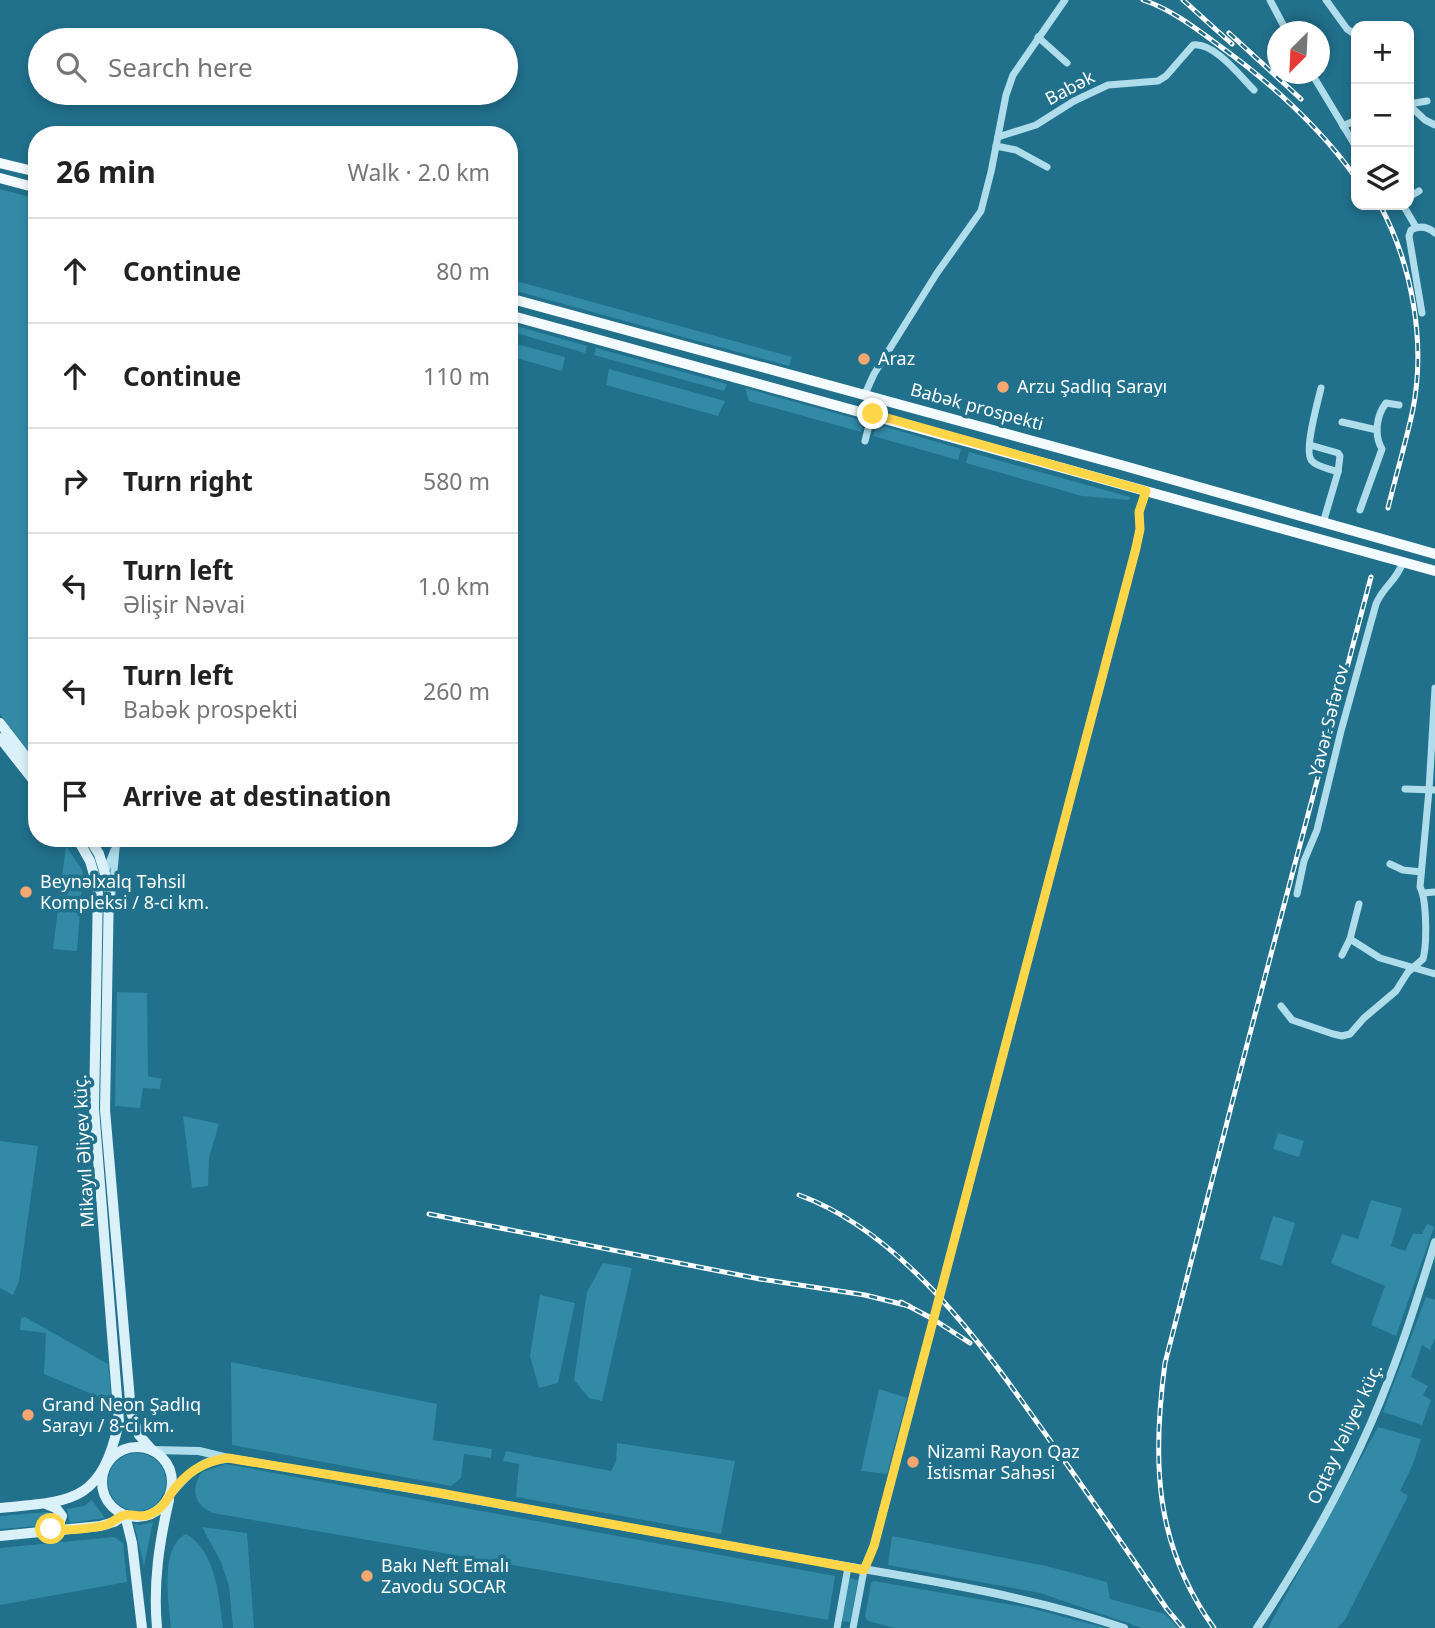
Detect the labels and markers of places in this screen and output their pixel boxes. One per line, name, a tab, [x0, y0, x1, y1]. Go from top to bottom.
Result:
place label: Araz	[878, 346, 915, 370]
marker: Araz	[856, 351, 872, 367]
place label: Arzu Şadlıq Sarayı	[1017, 374, 1167, 398]
marker: Arzu Şadlıq Sarayı	[995, 379, 1011, 395]
place label: Beynəlxalq Təhsil Kompleksi / 8-ci km.	[40, 869, 209, 914]
marker: Beynəlxalq Təhsil Kompleksi / 8-ci km.	[18, 884, 34, 900]
place label: Grand Neon Şadlıq Sarayı / 8-ci km.	[42, 1392, 201, 1437]
marker: Grand Neon Şadlıq Sarayı / 8-ci km.	[20, 1407, 36, 1423]
place label: Nizami Rayon Qaz İstismar Sahəsi	[927, 1439, 1080, 1484]
marker: Nizami Rayon Qaz İstismar Sahəsi	[905, 1454, 921, 1470]
place label: Bakı Neft Emalı Zavodu SOCAR	[381, 1553, 509, 1598]
marker: Bakı Neft Emalı Zavodu SOCAR	[359, 1568, 375, 1584]

